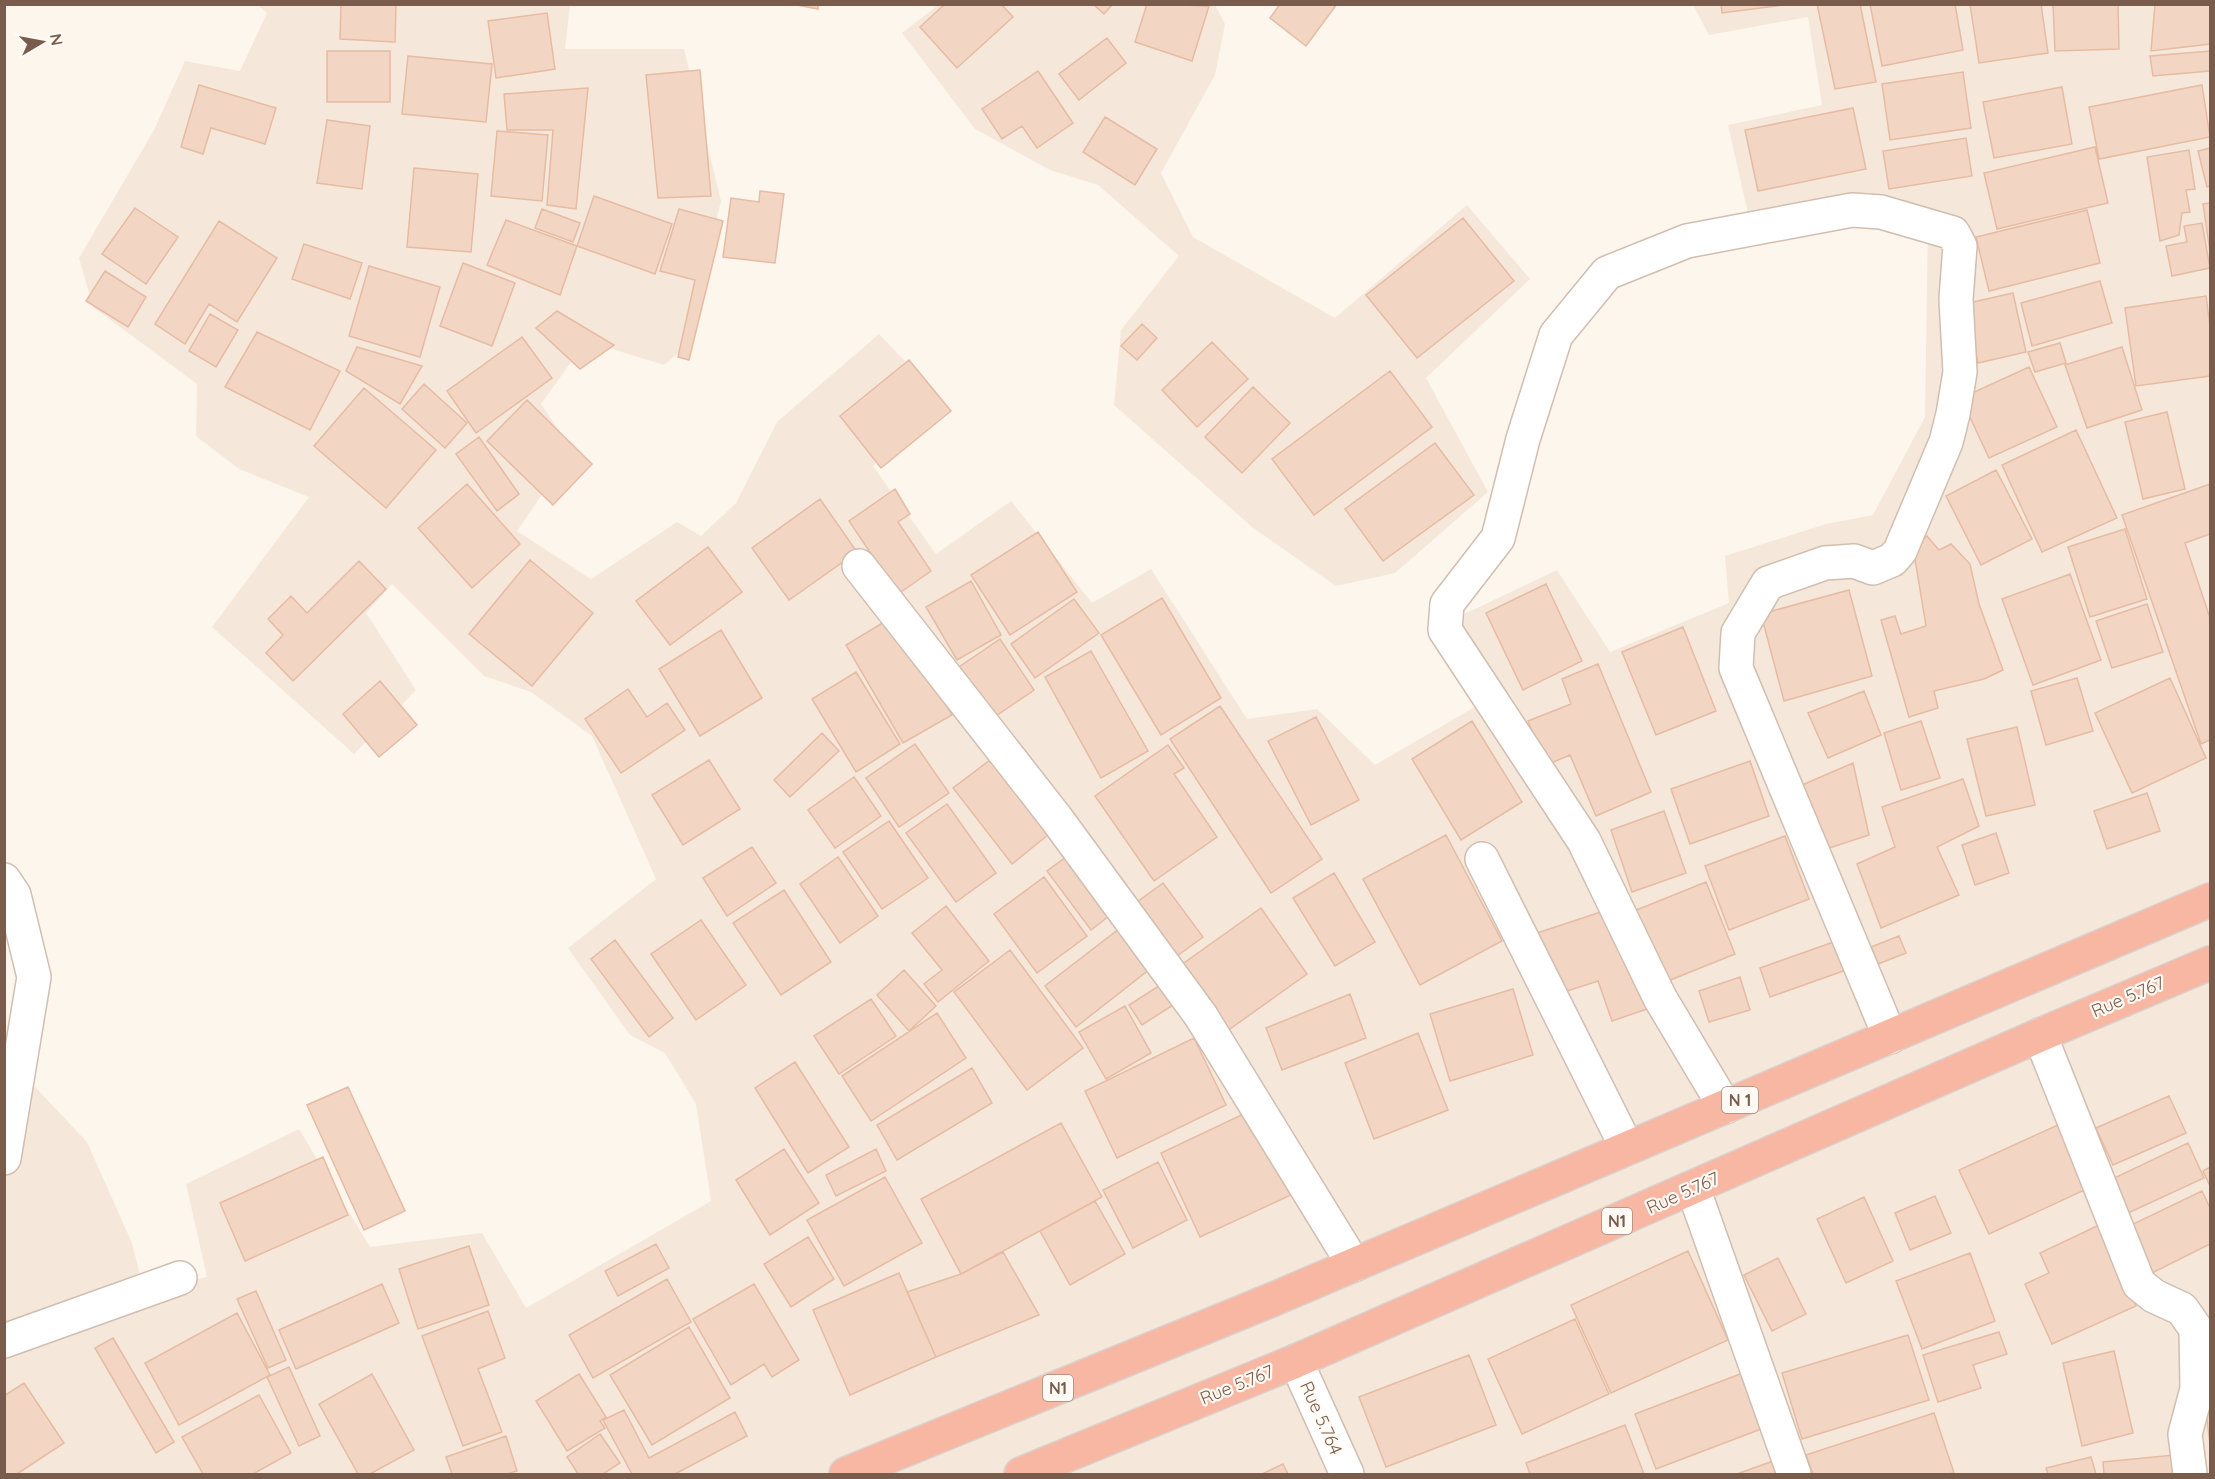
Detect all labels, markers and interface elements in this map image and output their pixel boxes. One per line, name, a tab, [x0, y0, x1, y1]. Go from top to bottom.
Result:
north arrow	[12, 12, 72, 72]
text: N	[46, 32, 68, 47]
street label: Rue 5.767	[2088, 971, 2168, 1022]
road number: N 1	[1722, 1087, 1758, 1113]
street label: Rue 5.767	[1643, 1166, 1723, 1219]
road number: N1	[1602, 1208, 1632, 1234]
street label: Rue 5.767	[1197, 1359, 1277, 1410]
road number: N1	[1043, 1375, 1073, 1401]
street label: Rue 5.764	[1295, 1378, 1348, 1458]

